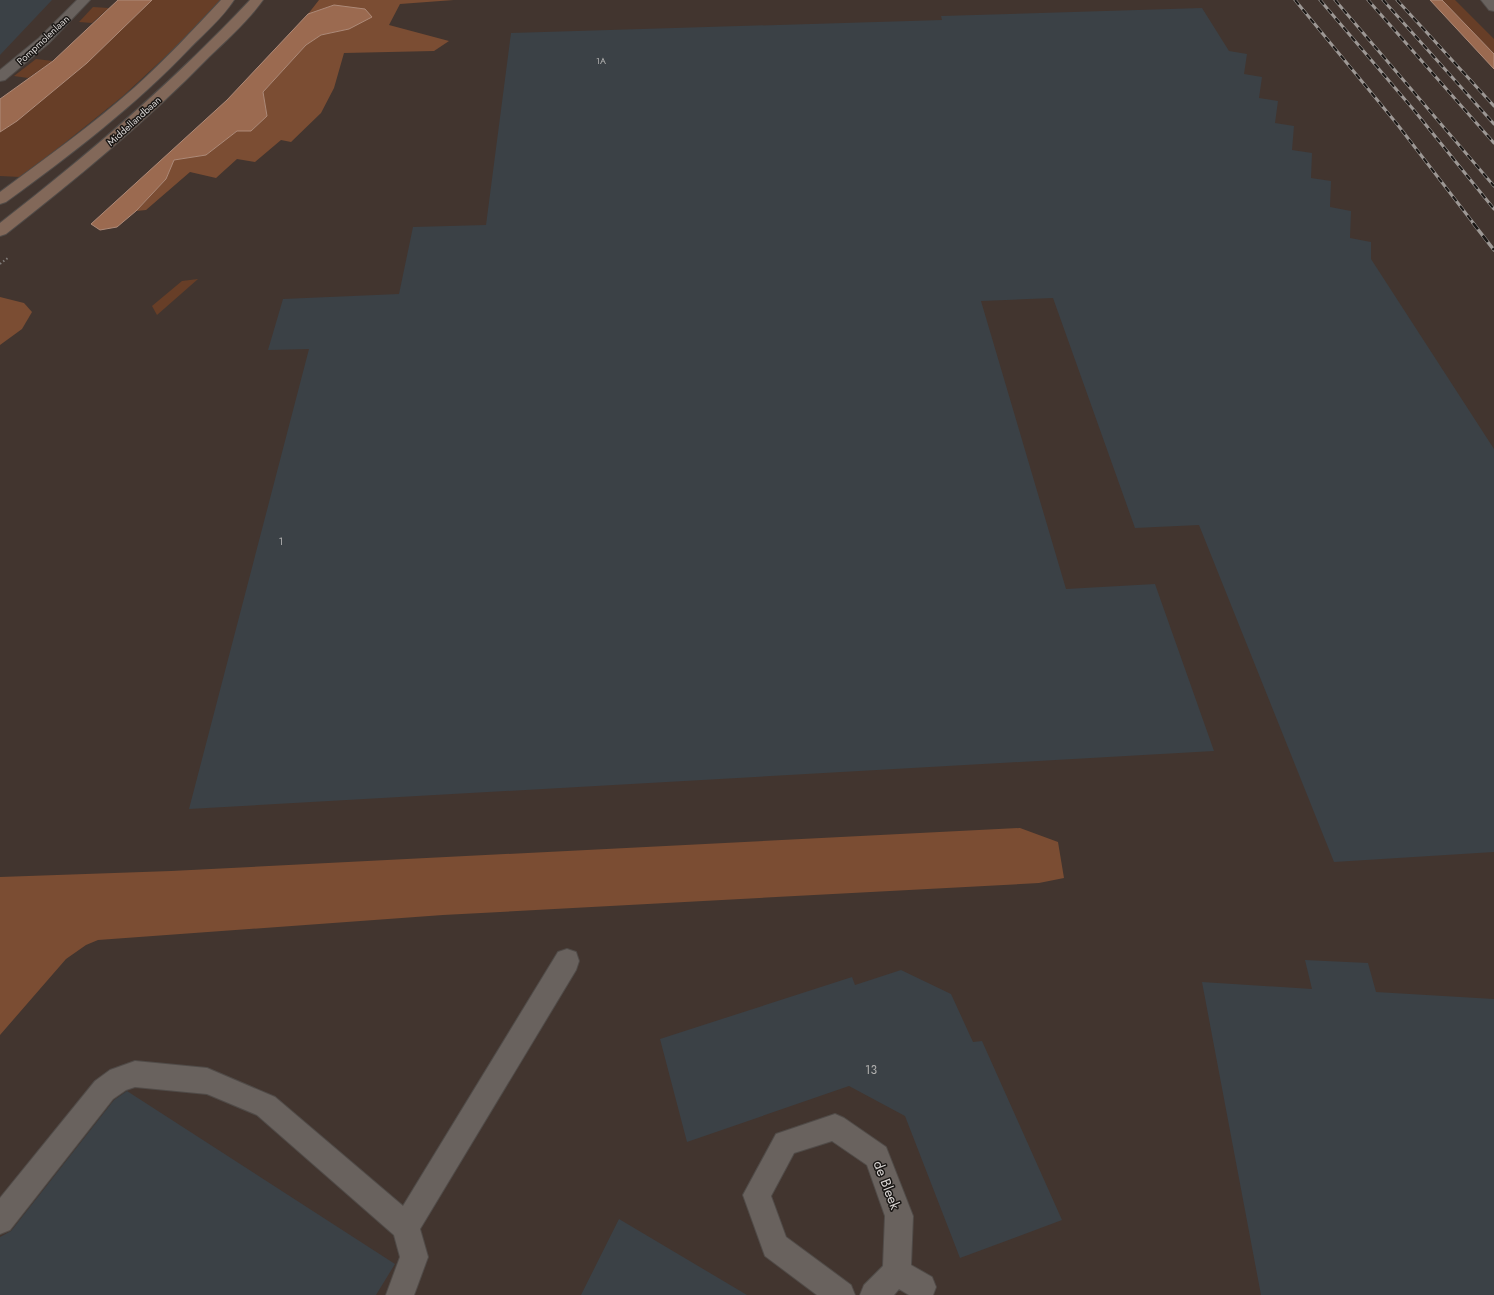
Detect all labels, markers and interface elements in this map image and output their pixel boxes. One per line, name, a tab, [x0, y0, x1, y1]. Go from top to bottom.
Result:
street label: Pompmolenlaan	[13, 12, 73, 68]
house number: 1A	[596, 54, 606, 67]
street label: Middellandbaan	[104, 93, 164, 149]
house number: 1	[279, 534, 283, 549]
house number: 13	[865, 1061, 877, 1079]
street label: de Bleek	[869, 1158, 906, 1213]

